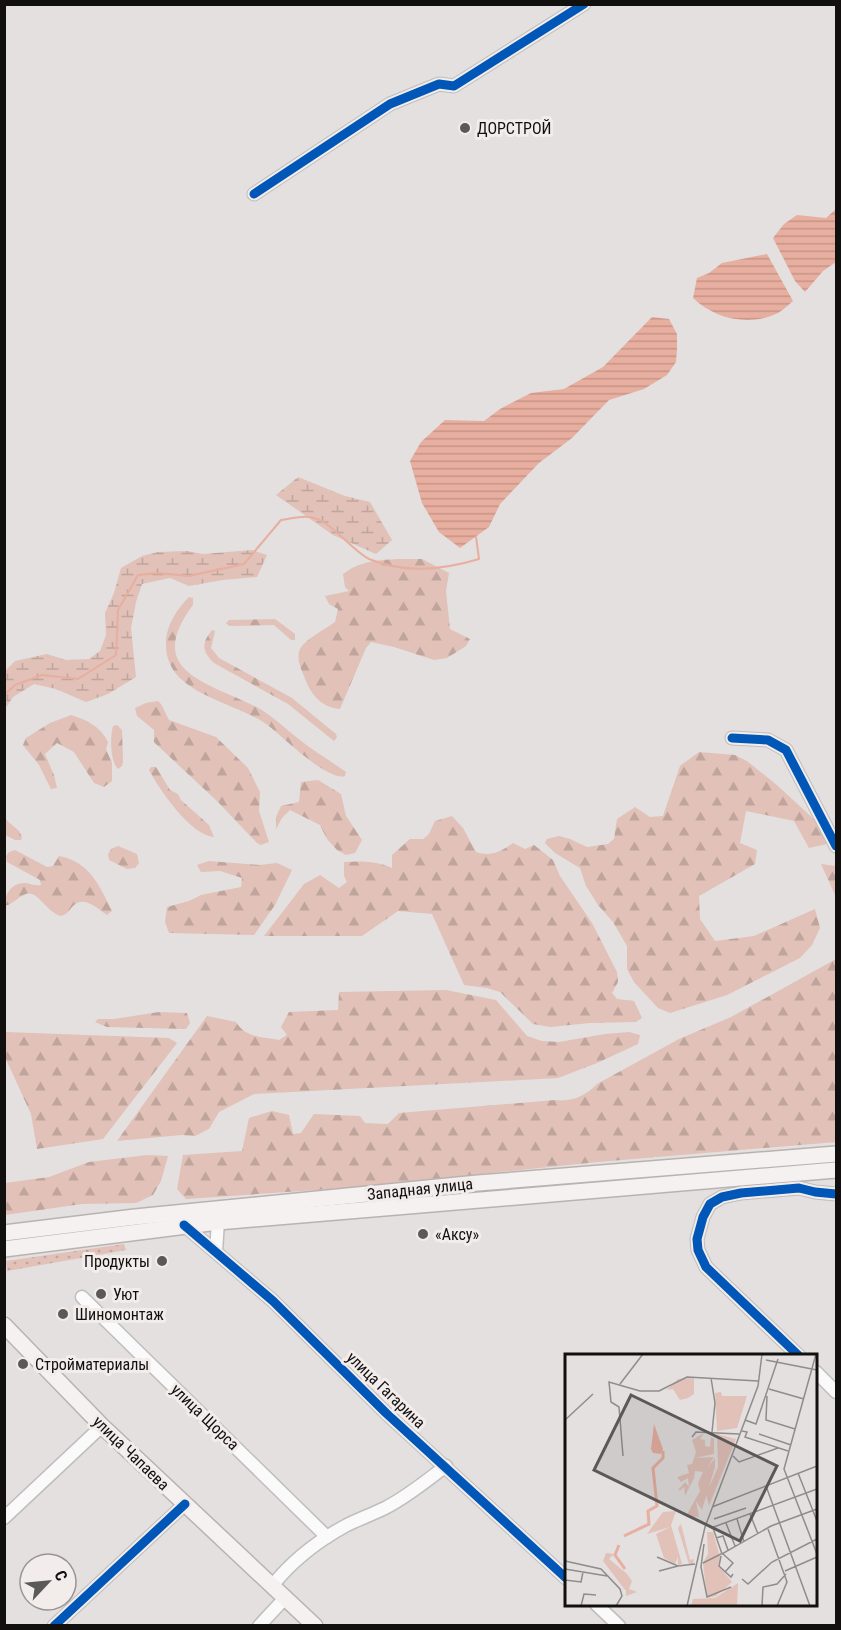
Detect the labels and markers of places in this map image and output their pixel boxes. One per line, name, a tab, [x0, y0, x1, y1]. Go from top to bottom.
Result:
place label: ДОРСТРОЙ	[477, 119, 551, 138]
marker: ДОРСТРОЙ	[458, 121, 472, 135]
place label: «Аксу»	[435, 1225, 480, 1244]
marker: «Аксу»	[416, 1227, 430, 1241]
place label: Продукты	[84, 1252, 150, 1271]
marker: Продукты	[155, 1254, 169, 1268]
place label: Уют	[113, 1285, 139, 1304]
marker: Уют	[94, 1287, 108, 1301]
place label: Шиномонтаж	[75, 1305, 164, 1324]
marker: Шиномонтаж	[56, 1307, 70, 1321]
place label: Стройматериалы	[35, 1355, 149, 1374]
marker: Стройматериалы	[16, 1357, 30, 1371]

